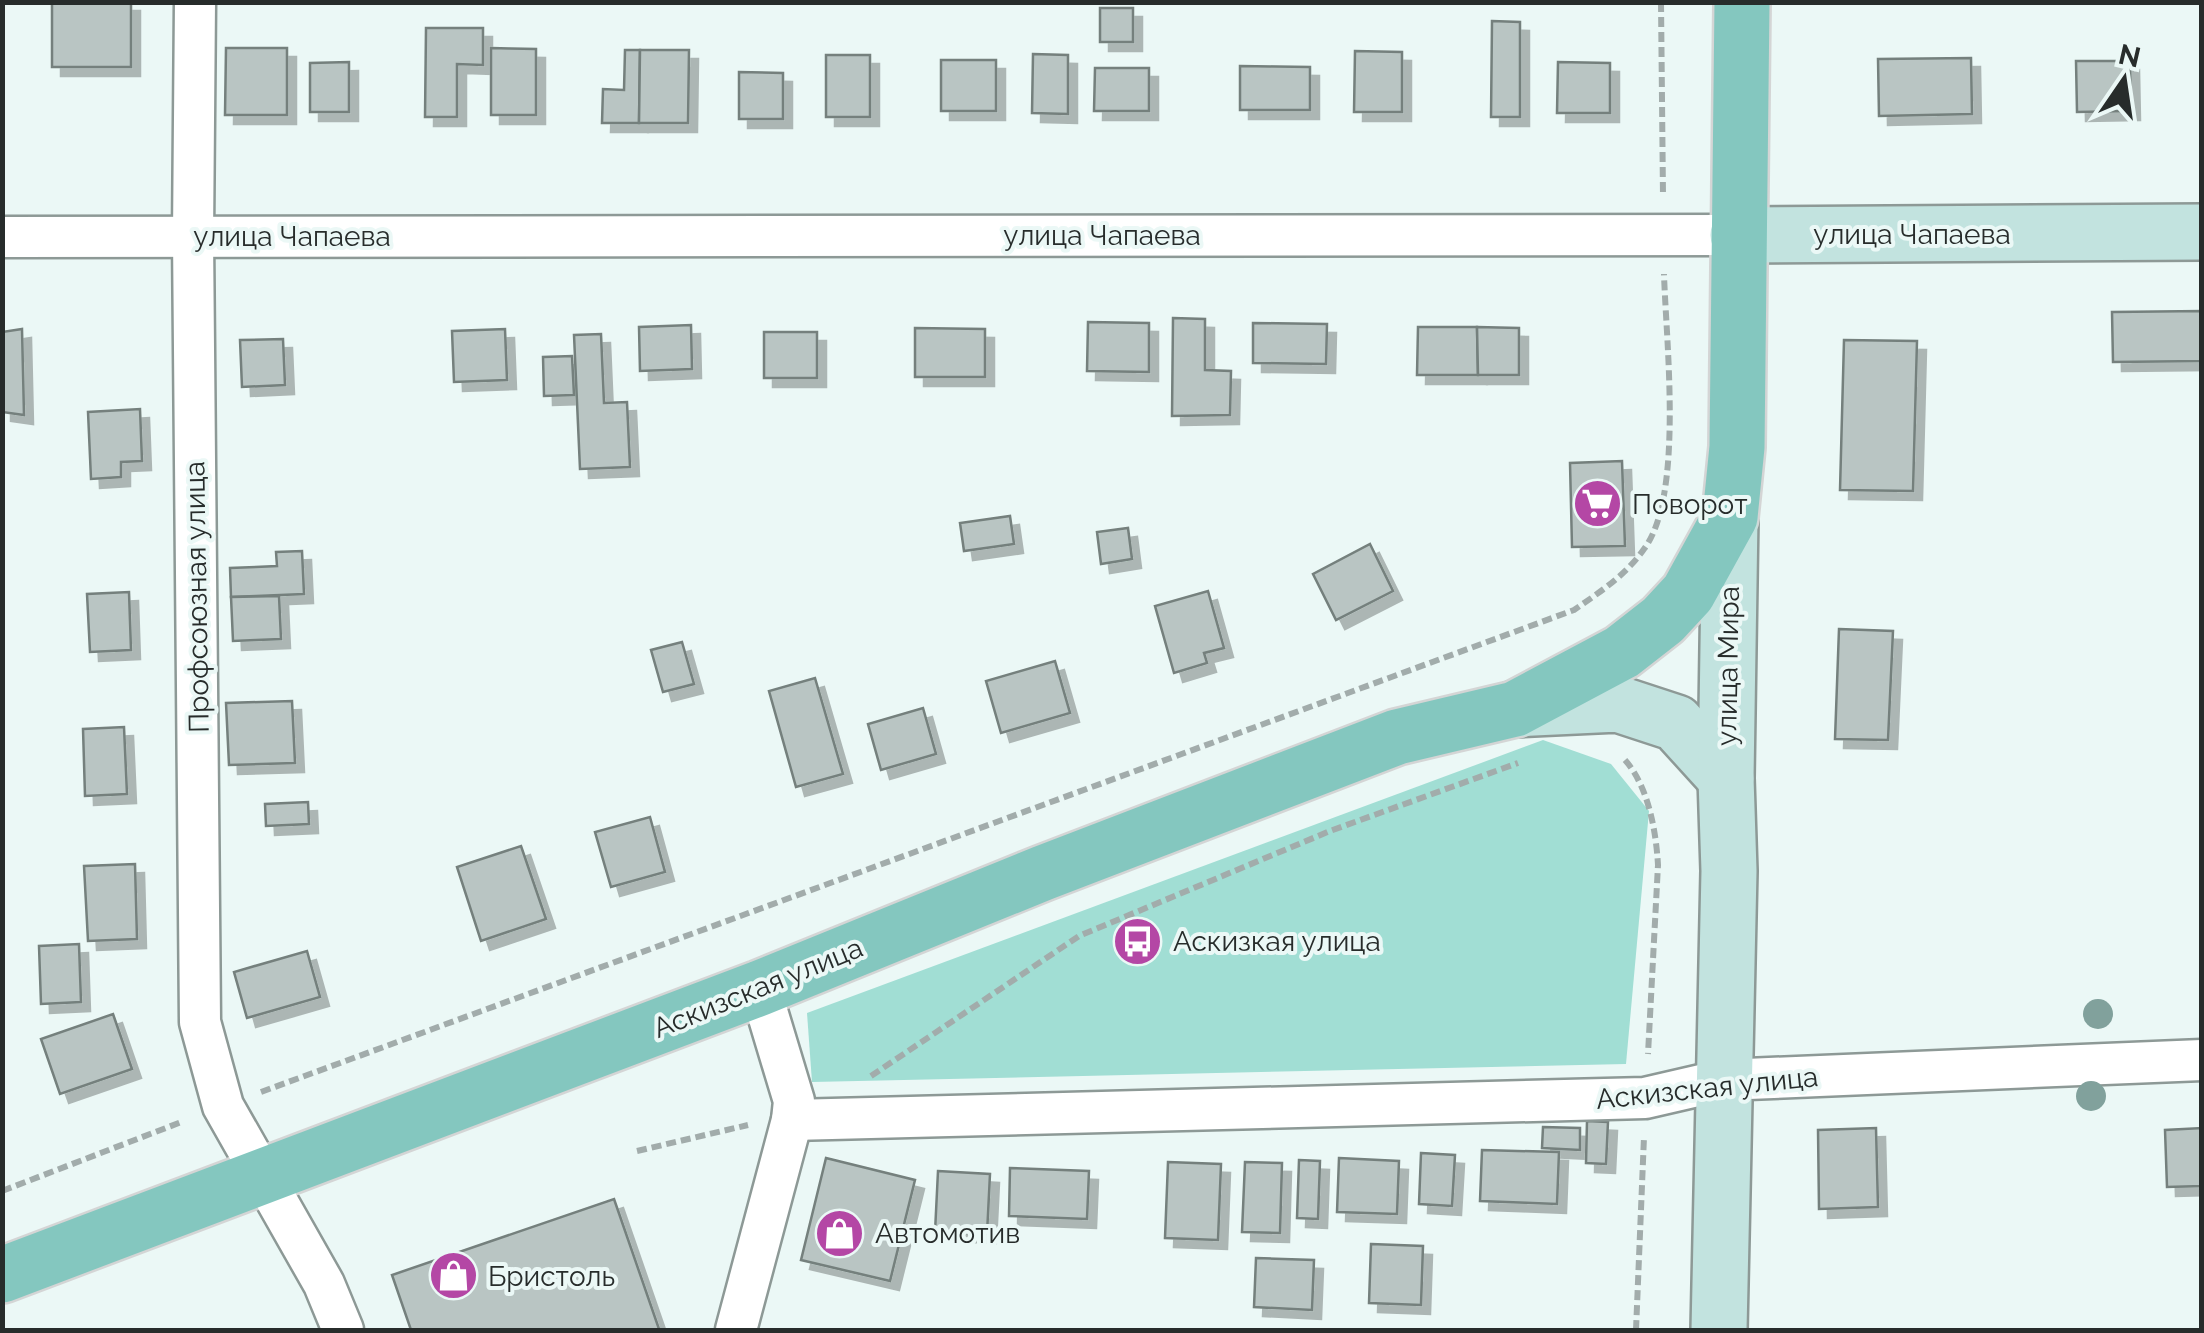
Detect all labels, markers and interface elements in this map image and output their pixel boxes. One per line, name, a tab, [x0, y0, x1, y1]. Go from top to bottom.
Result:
north arrow	[2074, 30, 2174, 130]
text: N	[2115, 38, 2144, 75]
street label: улица Чапаева	[1813, 218, 2011, 251]
street label: улица Чапаева	[1003, 219, 1201, 252]
street label: улица Чапаева	[193, 220, 391, 253]
street label: Профсоюзная улица	[178, 461, 216, 733]
supermarket icon: Поворот	[1571, 478, 1623, 530]
place label: Поворот	[1632, 488, 1748, 521]
street label: улица Мира	[1710, 586, 1746, 746]
bus stop icon: Аскизкая улица	[1112, 915, 1164, 967]
place label: Аскизкая улица	[1173, 925, 1381, 958]
street label: Аскизская улица	[648, 931, 868, 1045]
street label: Аскизская улица	[1594, 1060, 1820, 1116]
shop icon: Автомотив	[814, 1207, 866, 1259]
place label: Автомотив	[875, 1217, 1020, 1250]
shop icon: Бристоль	[427, 1250, 479, 1302]
place label: Бристоль	[488, 1260, 615, 1293]

